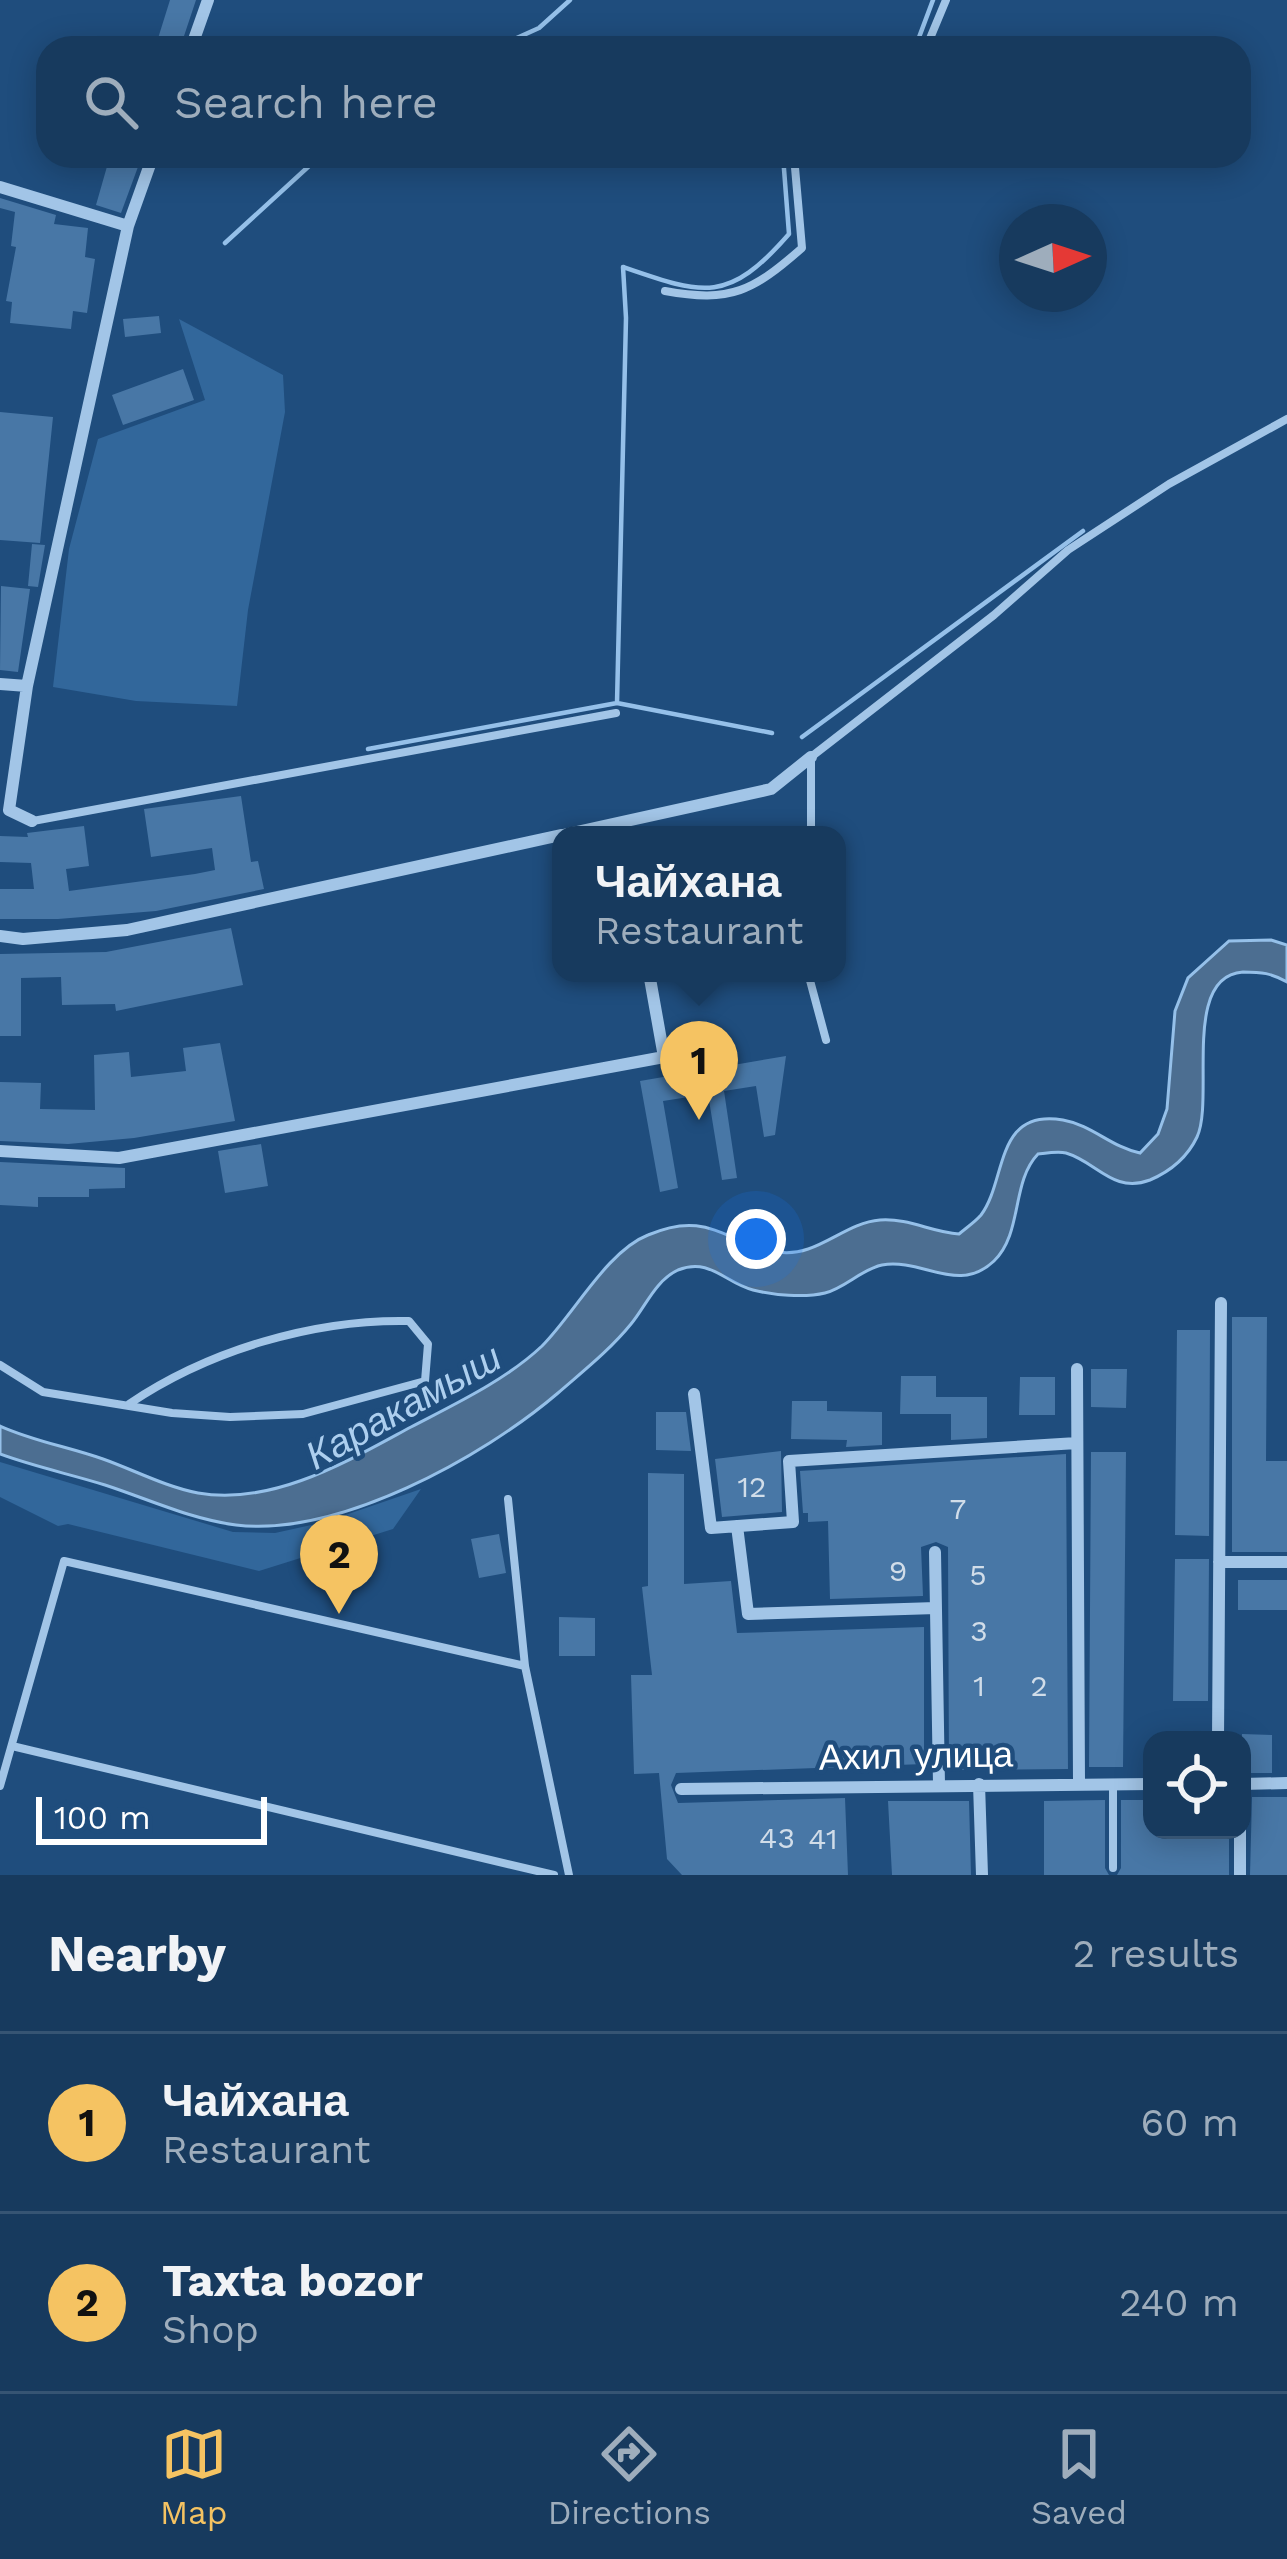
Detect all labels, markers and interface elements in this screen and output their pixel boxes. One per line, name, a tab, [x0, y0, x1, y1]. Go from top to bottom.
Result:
search box	[36, 36, 1251, 168]
icon: search	[78, 69, 144, 135]
text: Search here	[174, 76, 438, 129]
north arrow	[999, 204, 1107, 312]
popup	[552, 826, 846, 982]
text: Чайхана	[595, 855, 781, 908]
text: Restaurant	[595, 908, 803, 953]
pin: 1	[660, 1021, 738, 1120]
your location	[726, 1209, 786, 1269]
water label: Каракамыш	[298, 1334, 509, 1478]
house number: 12	[737, 1469, 767, 1504]
house number: 7	[950, 1491, 966, 1526]
pin: 2	[300, 1515, 378, 1614]
house number: 9	[889, 1553, 907, 1588]
house number: 5	[969, 1557, 987, 1592]
house number: 3	[970, 1613, 988, 1648]
house number: 1	[973, 1668, 985, 1703]
house number: 2	[1030, 1668, 1048, 1703]
map controls	[1143, 1731, 1251, 1839]
button: locate	[1143, 1731, 1251, 1839]
street label: Ахил улица	[818, 1733, 1015, 1779]
scale bar	[36, 1791, 267, 1844]
text: 100 m	[54, 1798, 151, 1837]
house number: 43	[759, 1820, 795, 1855]
house number: 41	[808, 1821, 838, 1856]
text: Nearby	[48, 1924, 226, 1983]
text: 2 results	[1073, 1931, 1239, 1976]
text: Чайхана	[162, 2074, 349, 2127]
text: 1	[79, 2100, 95, 2145]
text: 60 m	[1141, 2100, 1239, 2145]
text: Restaurant	[162, 2127, 370, 2172]
text: Taxta bozor	[162, 2254, 423, 2307]
text: 2	[75, 2280, 99, 2325]
text: 240 m	[1119, 2280, 1239, 2325]
text: Shop	[162, 2307, 259, 2352]
tab: Map	[160, 2421, 227, 2532]
tab: Directions	[548, 2421, 711, 2532]
tab: Saved	[1031, 2421, 1127, 2532]

